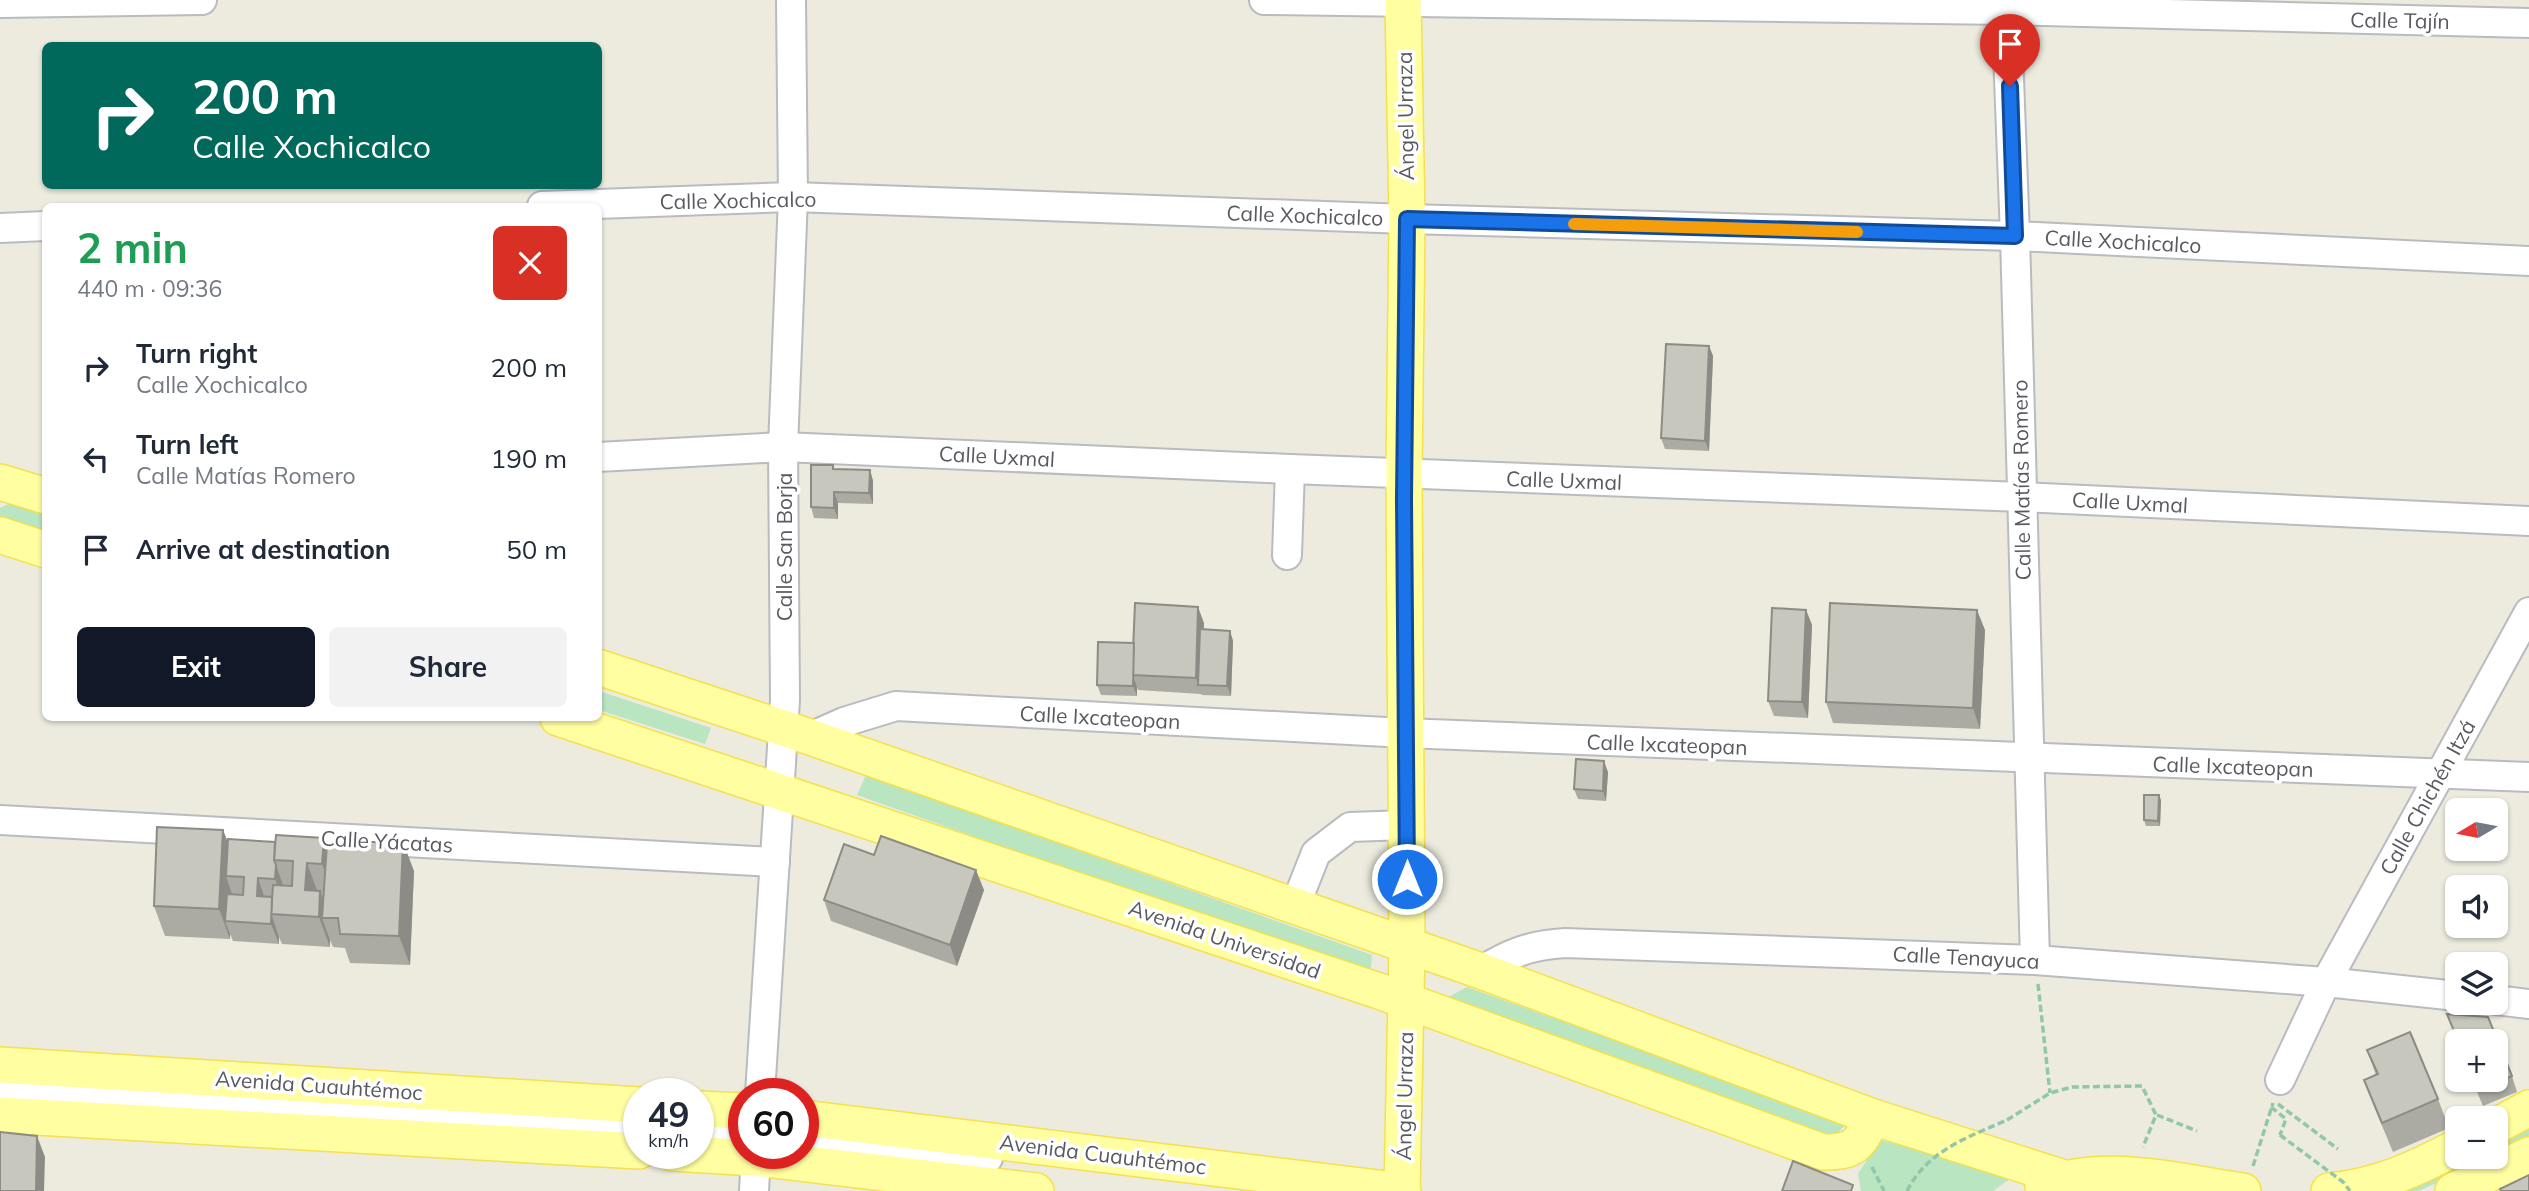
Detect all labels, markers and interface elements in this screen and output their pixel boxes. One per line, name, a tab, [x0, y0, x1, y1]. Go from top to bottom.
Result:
street label: Calle Tajín	[2350, 6, 2450, 34]
pin	[1980, 14, 2040, 86]
icon: arrive	[1991, 25, 2029, 63]
street label: Ángel Urraza	[1391, 51, 1419, 181]
text: 200 m	[192, 65, 338, 126]
icon: right	[77, 70, 168, 161]
text: Calle Xochicalco	[192, 126, 431, 166]
street label: Calle Xochicalco	[659, 186, 817, 214]
street label: Calle Xochicalco	[1226, 199, 1384, 231]
text: 2 min	[77, 221, 188, 274]
street label: Calle Xochicalco	[2044, 224, 2202, 258]
button: close	[493, 226, 567, 300]
text: 440 m · 09:36	[77, 274, 222, 303]
text: Turn right	[136, 337, 257, 370]
icon: right	[77, 349, 115, 387]
text: 200 m	[491, 351, 567, 384]
text: Calle Xochicalco	[136, 370, 308, 399]
street label: Calle Matías Romero	[2006, 379, 2036, 581]
text: Turn left	[136, 428, 238, 461]
icon: left	[77, 440, 115, 478]
street label: Calle Uxmal	[938, 440, 1056, 472]
text: 190 m	[491, 442, 567, 475]
text: Calle Matías Romero	[136, 461, 356, 490]
street label: Calle Uxmal	[1506, 465, 1622, 495]
street label: Calle San Borja	[771, 473, 797, 621]
street label: Calle Uxmal	[2071, 486, 2189, 518]
icon: arrive	[77, 531, 115, 569]
text: Arrive at destination	[136, 533, 391, 566]
text: 50 m	[506, 533, 567, 566]
button: Exit	[77, 627, 315, 707]
button: Share	[329, 627, 567, 707]
street label: Calle Ixcateopan	[1019, 700, 1181, 734]
street label: Calle Chichén Itzá	[2374, 715, 2480, 879]
street label: Calle Ixcateopan	[1586, 728, 1748, 760]
street label: Calle Ixcateopan	[2152, 750, 2314, 782]
north arrow	[2445, 798, 2508, 861]
map controls	[2445, 798, 2508, 1169]
street label: Calle Yácatas	[320, 825, 454, 857]
position arrow	[1370, 842, 1444, 916]
button: sound	[2445, 875, 2508, 938]
street label: Avenida Universidad	[1126, 894, 1324, 984]
street label: Calle Tenayuca	[1892, 940, 2040, 974]
button: layers	[2445, 952, 2508, 1015]
button: +	[2445, 1029, 2508, 1092]
street label: Ángel Urraza	[1390, 1031, 1418, 1161]
street label: Avenida Cuauhtémoc	[214, 1065, 424, 1105]
speed limit sign: 60	[728, 1078, 819, 1169]
text: 49	[647, 1092, 690, 1136]
button: −	[2445, 1106, 2508, 1169]
street label: Avenida Cuauhtémoc	[998, 1128, 1208, 1180]
text: km/h	[648, 1129, 689, 1152]

